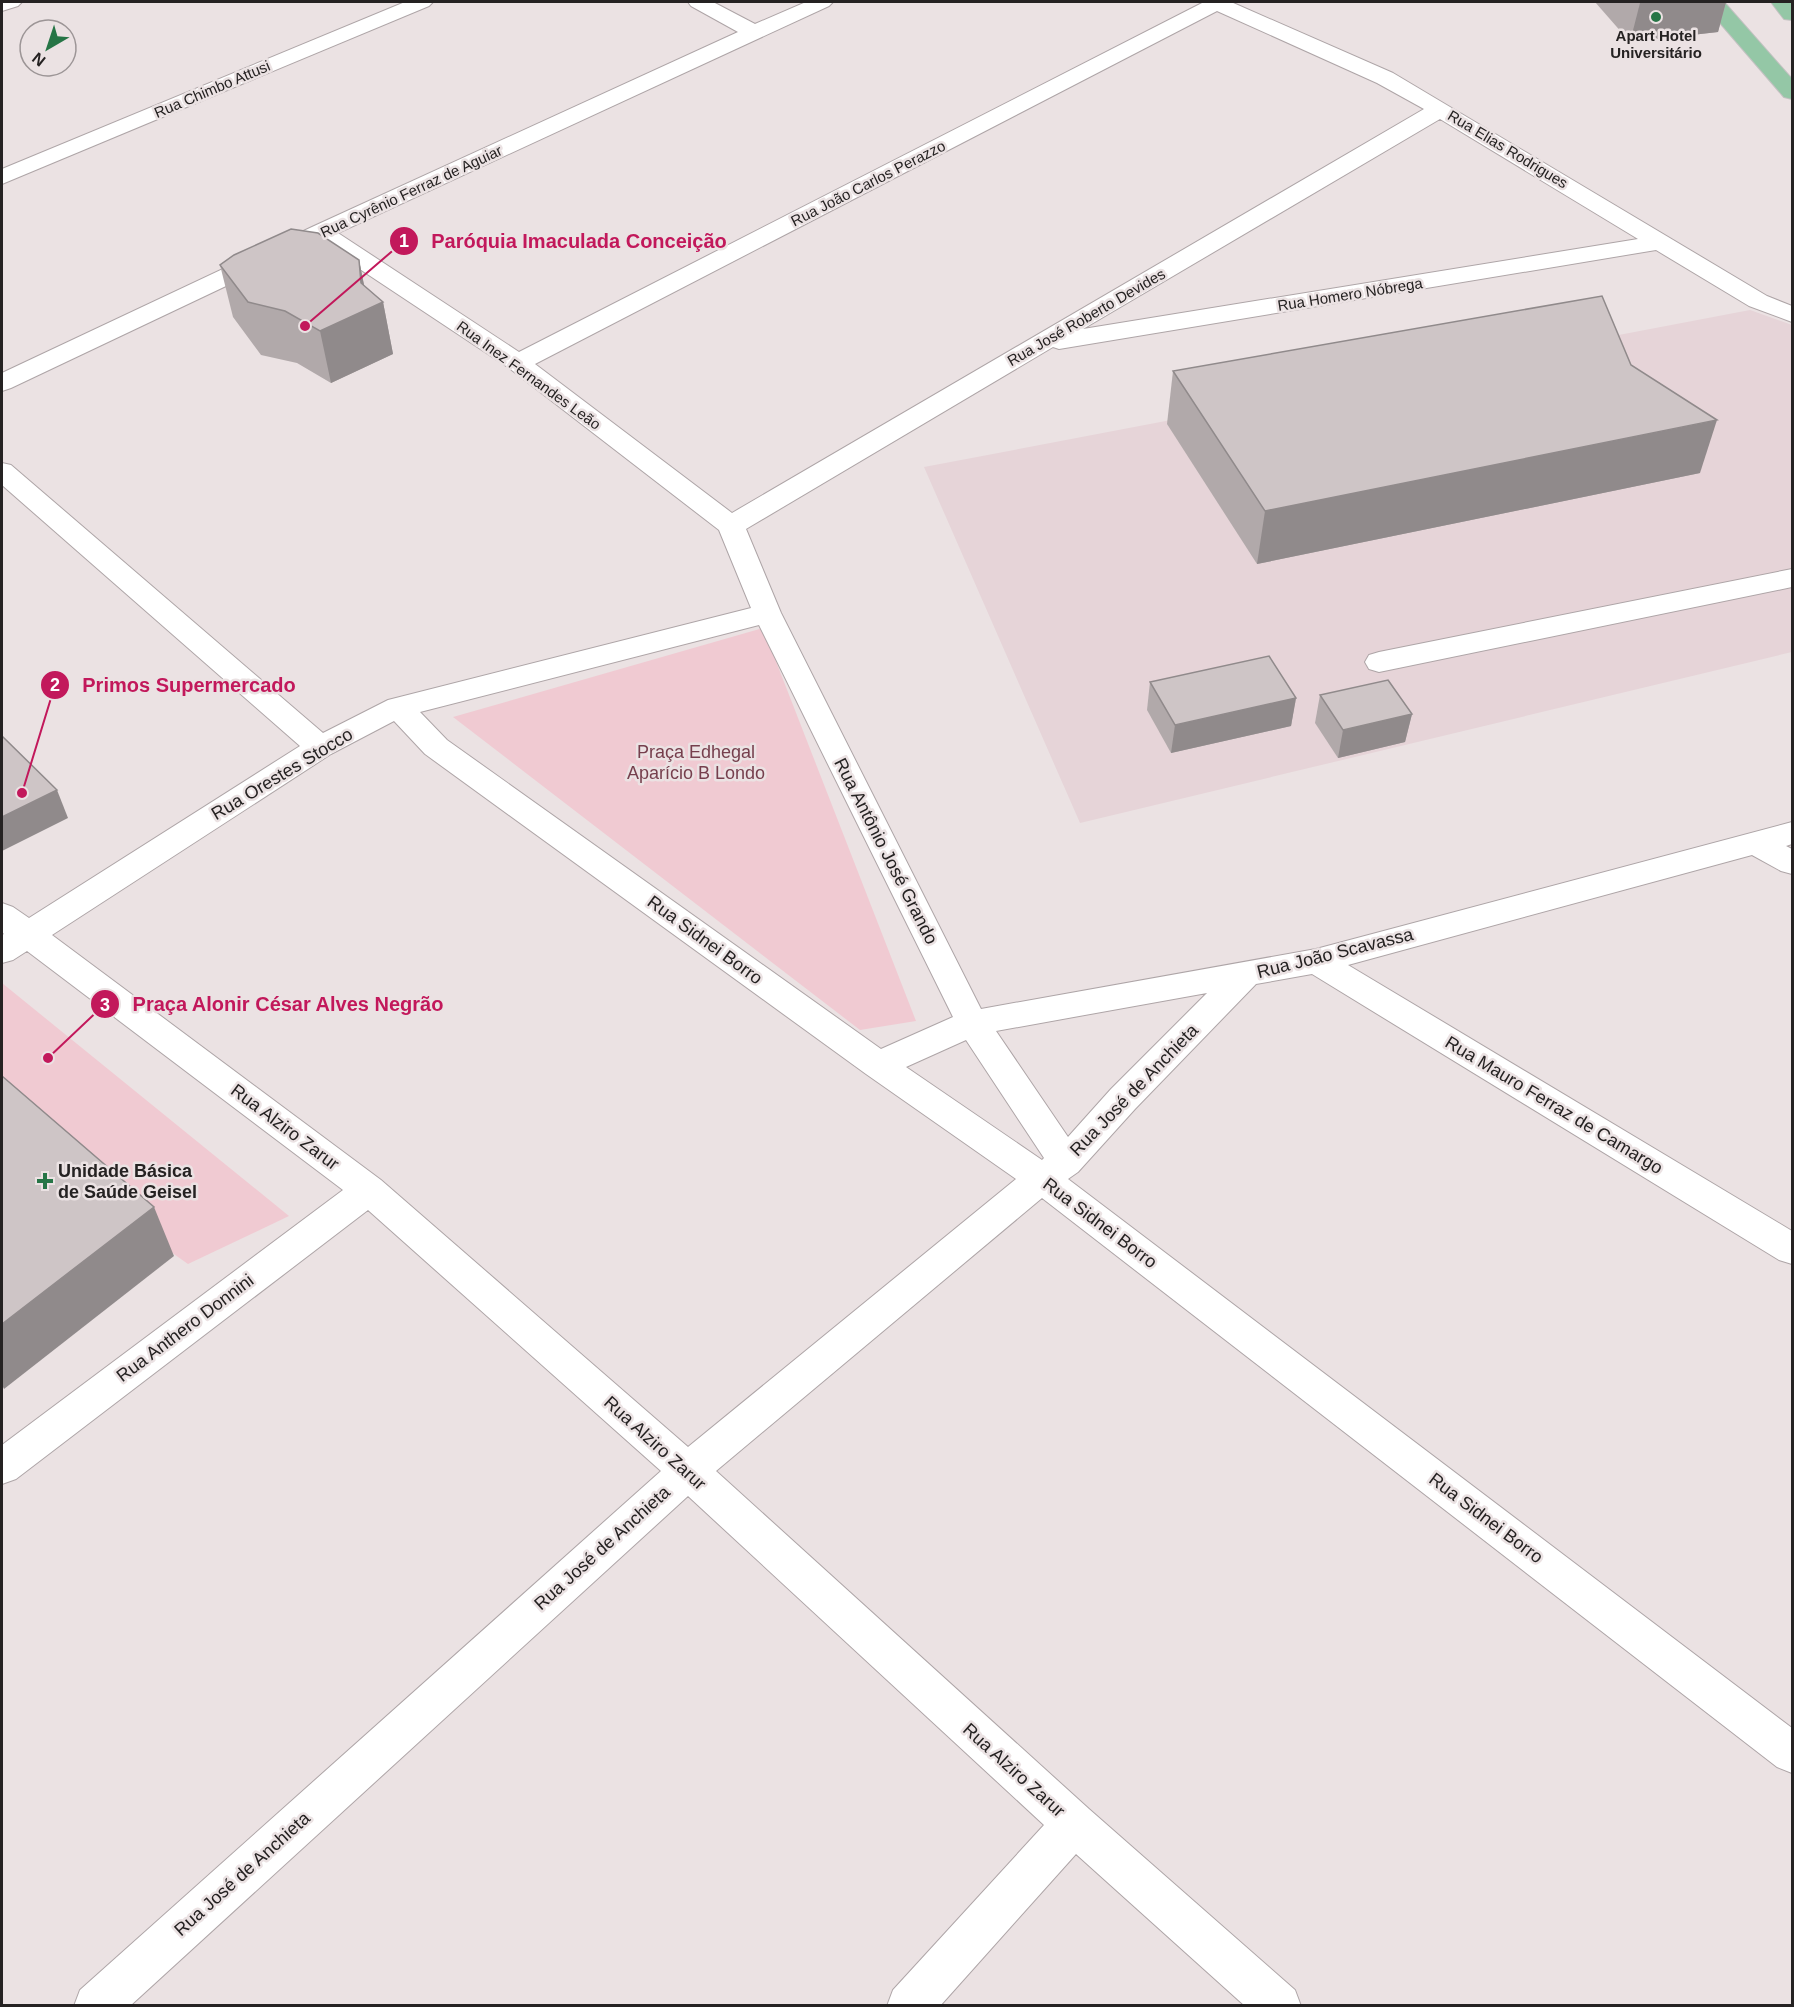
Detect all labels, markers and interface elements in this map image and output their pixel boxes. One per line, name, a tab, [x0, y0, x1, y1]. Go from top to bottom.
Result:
marker: Apart Hotel Universitário	[1649, 10, 1663, 24]
north arrow	[18, 18, 78, 78]
place label: Apart Hotel Universitário	[1610, 27, 1702, 61]
text: N	[29, 49, 49, 70]
street label: Rua Chimbo Attusi	[151, 57, 273, 121]
street label: Rua Elias Rodrigues	[1445, 106, 1571, 192]
street label: Rua João Carlos Perazzo	[788, 137, 948, 229]
street label: Rua Cyrênio Ferraz de Aguiar	[317, 141, 505, 241]
callout: Paróquia Imaculada Conceição	[389, 222, 739, 260]
text: Paróquia Imaculada Conceição	[431, 230, 727, 252]
text: 1	[399, 231, 409, 251]
street label: Rua José Roberto Devides	[1004, 265, 1168, 369]
street label: Rua Homero Nóbrega	[1276, 274, 1424, 314]
street label: Rua Inez Fernandes Leão	[454, 317, 604, 433]
callout: Primos Supermercado	[40, 666, 307, 704]
text: Primos Supermercado	[82, 674, 296, 696]
text: 2	[50, 675, 60, 695]
street label: Rua Orestes Stocco	[208, 724, 356, 824]
park label: Praça Edhegal Aparício B Londo	[627, 742, 765, 783]
street label: Rua Antônio José Grando	[830, 755, 942, 947]
street label: Rua Sidnei Borro	[644, 892, 766, 988]
street label: Rua João Scavassa	[1255, 924, 1416, 982]
callout: Praça Alonir César Alves Negrão	[90, 985, 456, 1023]
text: Praça Alonir César Alves Negrão	[133, 993, 443, 1015]
text: 3	[100, 995, 110, 1015]
street label: Rua José de Anchieta	[1066, 1019, 1203, 1160]
street label: Rua Mauro Ferraz de Camargo	[1442, 1032, 1666, 1178]
street label: Rua Alziro Zarur	[227, 1080, 343, 1174]
place label: Unidade Básica de Saúde Geisel	[58, 1161, 197, 1202]
marker: Unidade Básica de Saúde Geisel	[36, 1172, 54, 1190]
street label: Rua Sidnei Borro	[1039, 1174, 1161, 1272]
street label: Rua Anthero Donnini	[113, 1270, 257, 1386]
street label: Rua Alziro Zarur	[600, 1392, 710, 1494]
street label: Rua Sidnei Borro	[1425, 1469, 1547, 1567]
street label: Rua José de Anchieta	[530, 1481, 674, 1614]
street label: Rua Alziro Zarur	[959, 1719, 1069, 1821]
street label: Rua José de Anchieta	[170, 1807, 314, 1940]

